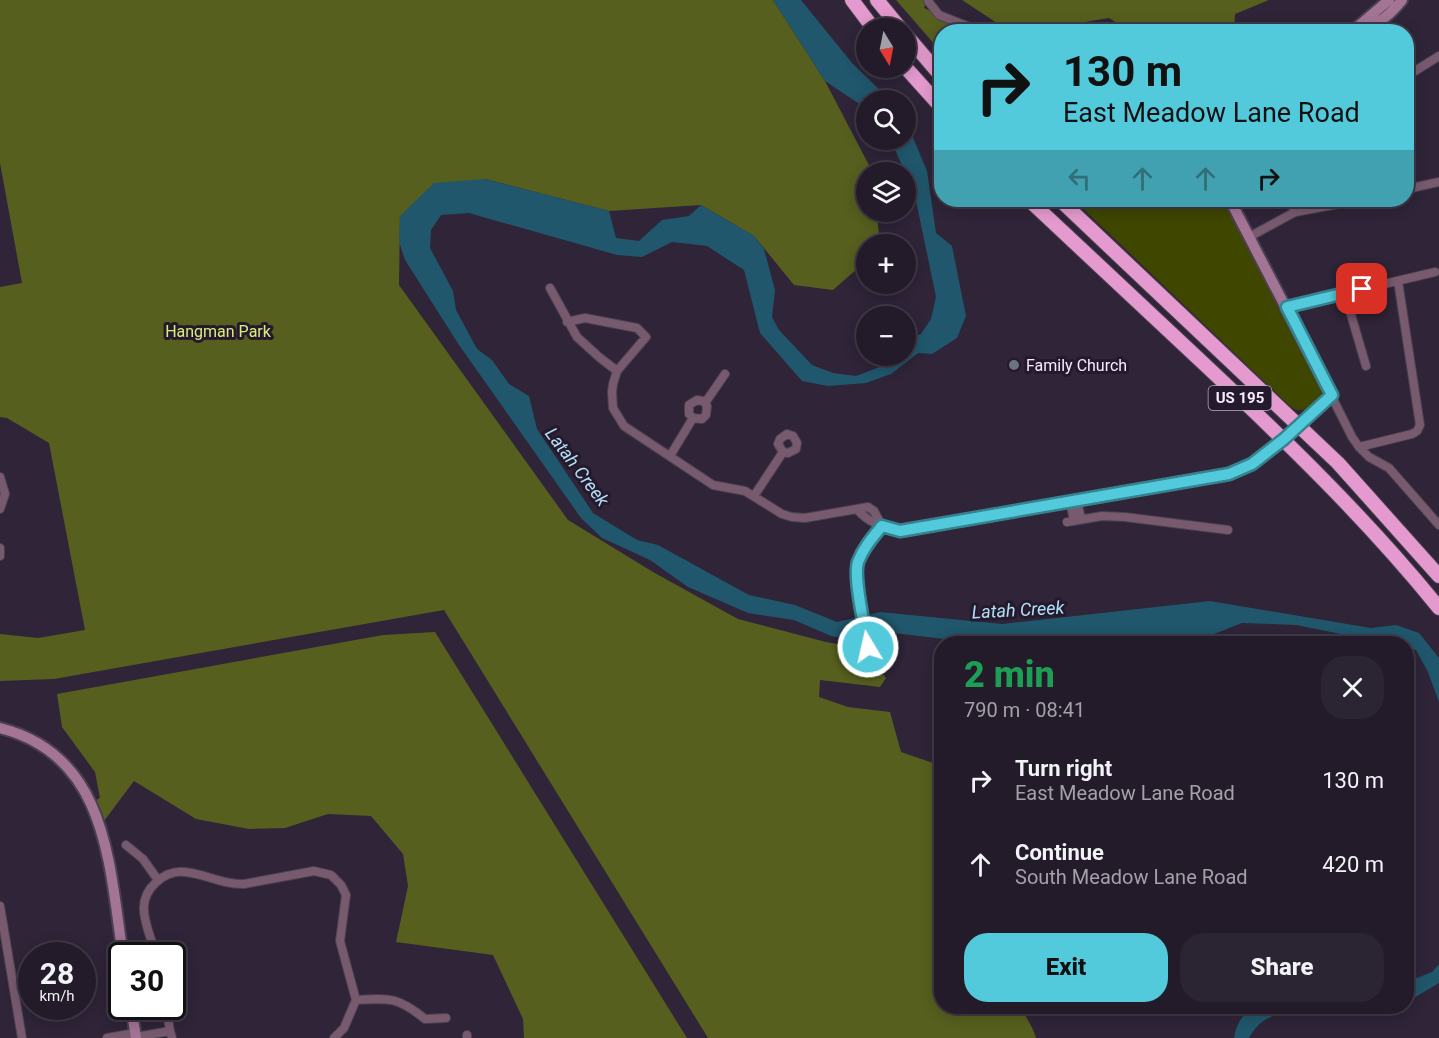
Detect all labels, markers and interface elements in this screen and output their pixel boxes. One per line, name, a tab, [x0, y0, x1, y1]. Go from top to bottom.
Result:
north arrow	[856, 18, 916, 78]
map controls	[856, 18, 916, 366]
text: 130 m	[1063, 47, 1182, 96]
icon: right	[964, 48, 1042, 126]
button: search	[856, 90, 916, 150]
text: East Meadow Lane Road	[1063, 97, 1360, 129]
button: layers	[856, 162, 916, 222]
icon: left	[1063, 162, 1096, 195]
icon: ahead	[1126, 162, 1159, 195]
icon: ahead	[1189, 162, 1222, 195]
icon: right	[1252, 162, 1285, 195]
button: +	[856, 234, 916, 294]
pin	[1336, 263, 1387, 314]
icon: arrive	[1345, 272, 1378, 305]
button: −	[856, 306, 916, 366]
park label: Hangman Park	[165, 322, 272, 341]
place label: Family Church	[1026, 356, 1127, 375]
marker: Family Church	[1007, 358, 1021, 372]
road number: US 195	[1208, 386, 1272, 410]
water label: Latah Creek	[541, 423, 614, 511]
water label: Latah Creek	[971, 597, 1066, 622]
position arrow	[836, 615, 900, 679]
text: 2 min	[964, 654, 1055, 696]
button: close	[1321, 656, 1384, 719]
text: 790 m · 08:41	[964, 698, 1085, 722]
text: Turn right	[1015, 756, 1112, 781]
icon: right	[964, 764, 997, 797]
text: 130 m	[1322, 768, 1384, 793]
text: East Meadow Lane Road	[1015, 781, 1235, 805]
text: Continue	[1015, 840, 1104, 865]
icon: ahead	[964, 848, 997, 881]
text: 420 m	[1322, 852, 1384, 877]
text: South Meadow Lane Road	[1015, 865, 1248, 889]
button: Exit	[964, 933, 1168, 1002]
button: Share	[1180, 933, 1384, 1002]
speed limit sign: 30	[108, 942, 186, 1020]
text: 28	[40, 956, 74, 991]
text: km/h	[39, 987, 75, 1005]

